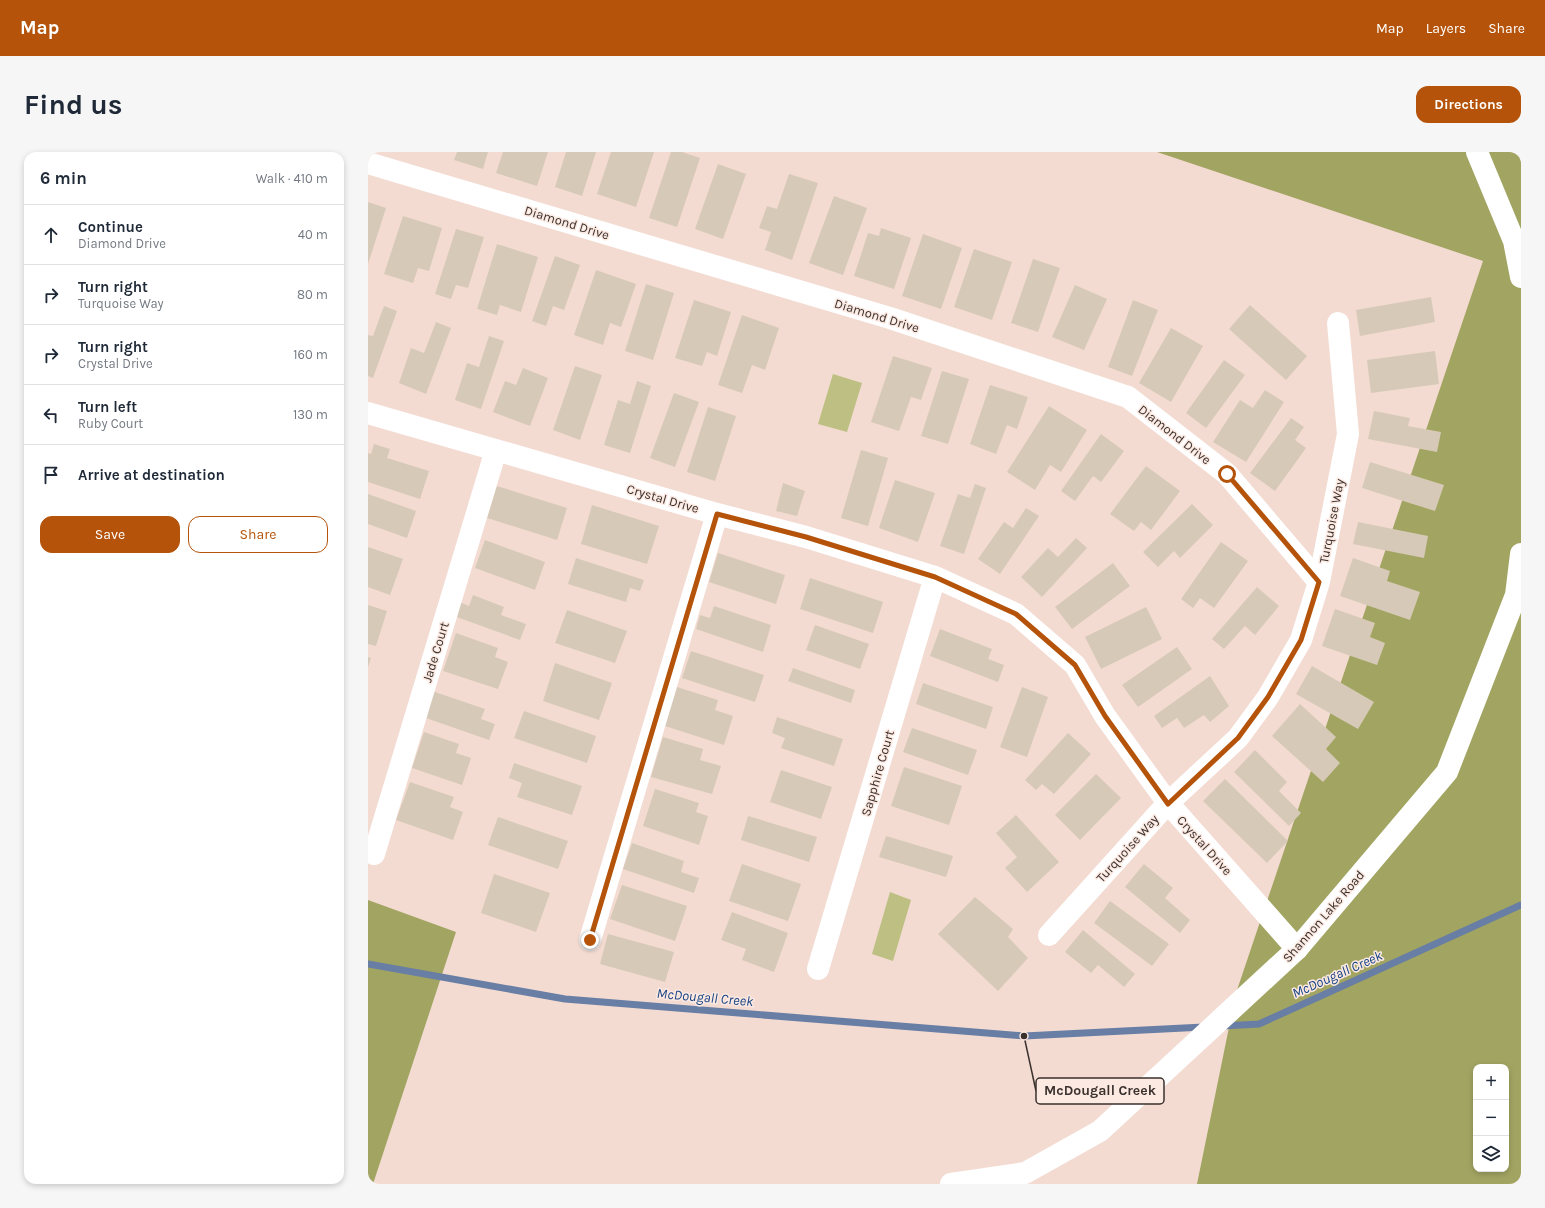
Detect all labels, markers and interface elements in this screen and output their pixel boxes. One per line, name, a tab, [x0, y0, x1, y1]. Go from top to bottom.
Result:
text: Map	[20, 17, 59, 39]
text: Map	[1376, 20, 1404, 37]
text: Layers	[1426, 20, 1466, 37]
text: Share	[1488, 20, 1525, 37]
button: Directions	[1416, 86, 1521, 123]
text: Find us	[24, 88, 123, 121]
text: 6 min	[40, 168, 87, 188]
text: Walk · 410 m	[256, 171, 328, 186]
street label: Diamond Drive	[523, 202, 611, 243]
text: Continue	[78, 218, 143, 236]
icon: ahead	[40, 224, 62, 246]
text: 40 m	[298, 227, 328, 242]
text: Diamond Drive	[78, 236, 166, 251]
text: Turn right	[78, 278, 148, 296]
icon: right	[40, 284, 62, 306]
text: 80 m	[297, 287, 328, 302]
street label: Diamond Drive	[833, 295, 921, 336]
text: Turquoise Way	[78, 296, 164, 311]
text: Turn right	[78, 338, 148, 356]
icon: right	[40, 344, 62, 366]
text: 160 m	[293, 347, 328, 362]
text: Crystal Drive	[78, 356, 153, 371]
text: Turn left	[78, 398, 137, 416]
street label: Diamond Drive	[1135, 401, 1214, 468]
icon: left	[40, 404, 62, 426]
text: 130 m	[293, 407, 328, 422]
text: Ruby Court	[78, 416, 143, 431]
icon: arrive	[40, 464, 62, 486]
route start	[1218, 465, 1236, 483]
text: Arrive at destination	[78, 466, 225, 484]
street label: Turquoise Way	[1316, 478, 1348, 565]
street label: Crystal Drive	[625, 481, 701, 516]
button: Save	[40, 516, 180, 553]
button: Share	[188, 516, 328, 553]
street label: Jade Court	[419, 620, 452, 684]
street label: Sapphire Court	[858, 728, 897, 818]
street label: Turquoise Way	[1093, 811, 1162, 886]
street label: Crystal Drive	[1174, 813, 1235, 878]
street label: Shannon Lake Road	[1279, 867, 1367, 965]
route end	[581, 931, 599, 949]
water label: McDougall Creek	[1290, 947, 1386, 1002]
water label: McDougall Creek	[656, 985, 755, 1010]
map controls	[1473, 1064, 1509, 1172]
button: +	[1473, 1064, 1509, 1100]
callout: McDougall Creek	[1036, 1078, 1164, 1104]
text: McDougall Creek	[1044, 1082, 1157, 1099]
button: −	[1473, 1100, 1509, 1136]
button: layers	[1473, 1136, 1509, 1172]

